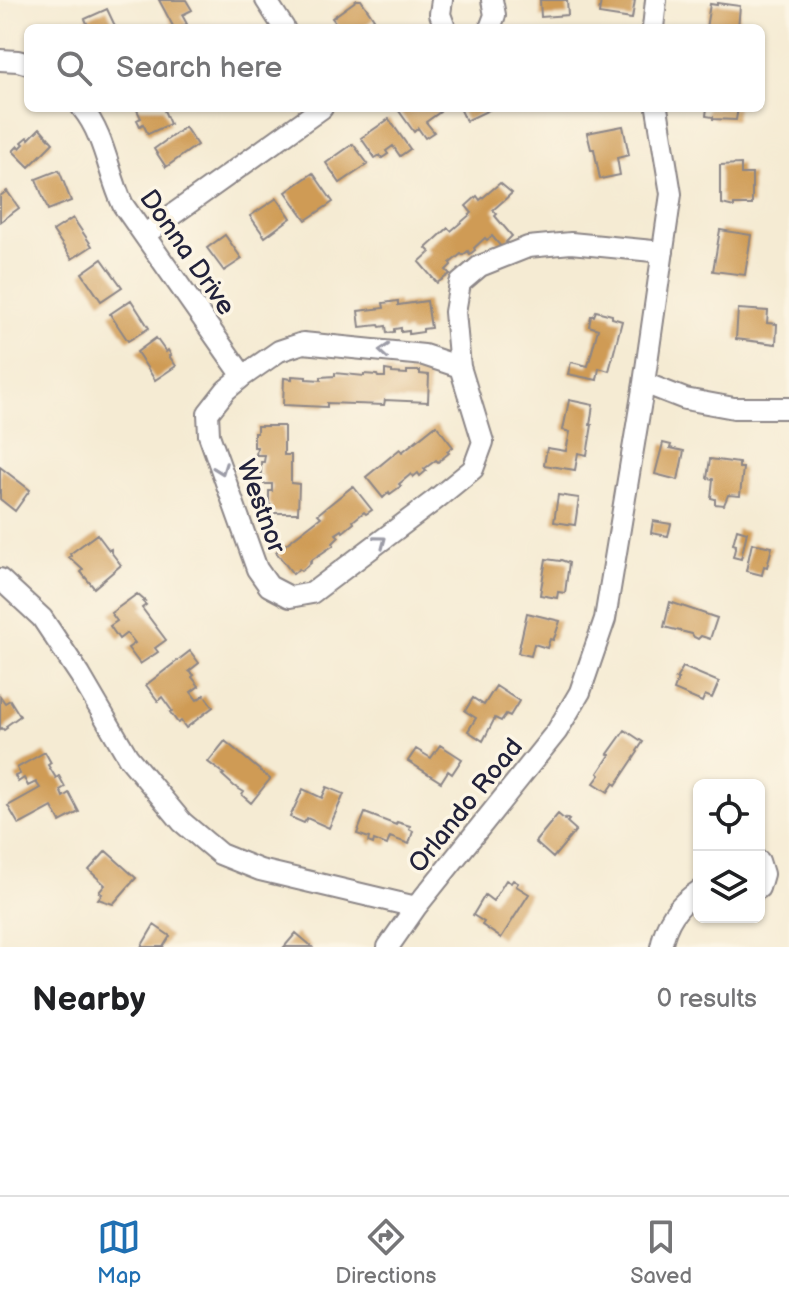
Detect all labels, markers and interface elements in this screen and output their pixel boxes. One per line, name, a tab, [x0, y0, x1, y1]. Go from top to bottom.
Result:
search box	[24, 24, 765, 112]
icon: search	[52, 46, 96, 90]
text: Search here	[116, 50, 282, 86]
street label: Donna Drive	[132, 184, 241, 321]
one-way arrow	[377, 343, 390, 360]
street label: Westnor	[229, 455, 292, 558]
one-way arrow	[211, 461, 227, 475]
one-way arrow	[372, 536, 387, 551]
street label: Orlando Road	[403, 733, 530, 879]
map controls	[693, 779, 765, 923]
button: locate	[693, 779, 765, 851]
button: layers	[693, 851, 765, 923]
text: Nearby	[32, 979, 146, 1020]
text: 0 results	[657, 984, 757, 1015]
tab: Map	[97, 1215, 141, 1290]
tab: Directions	[335, 1215, 436, 1290]
tab: Saved	[630, 1215, 692, 1290]

